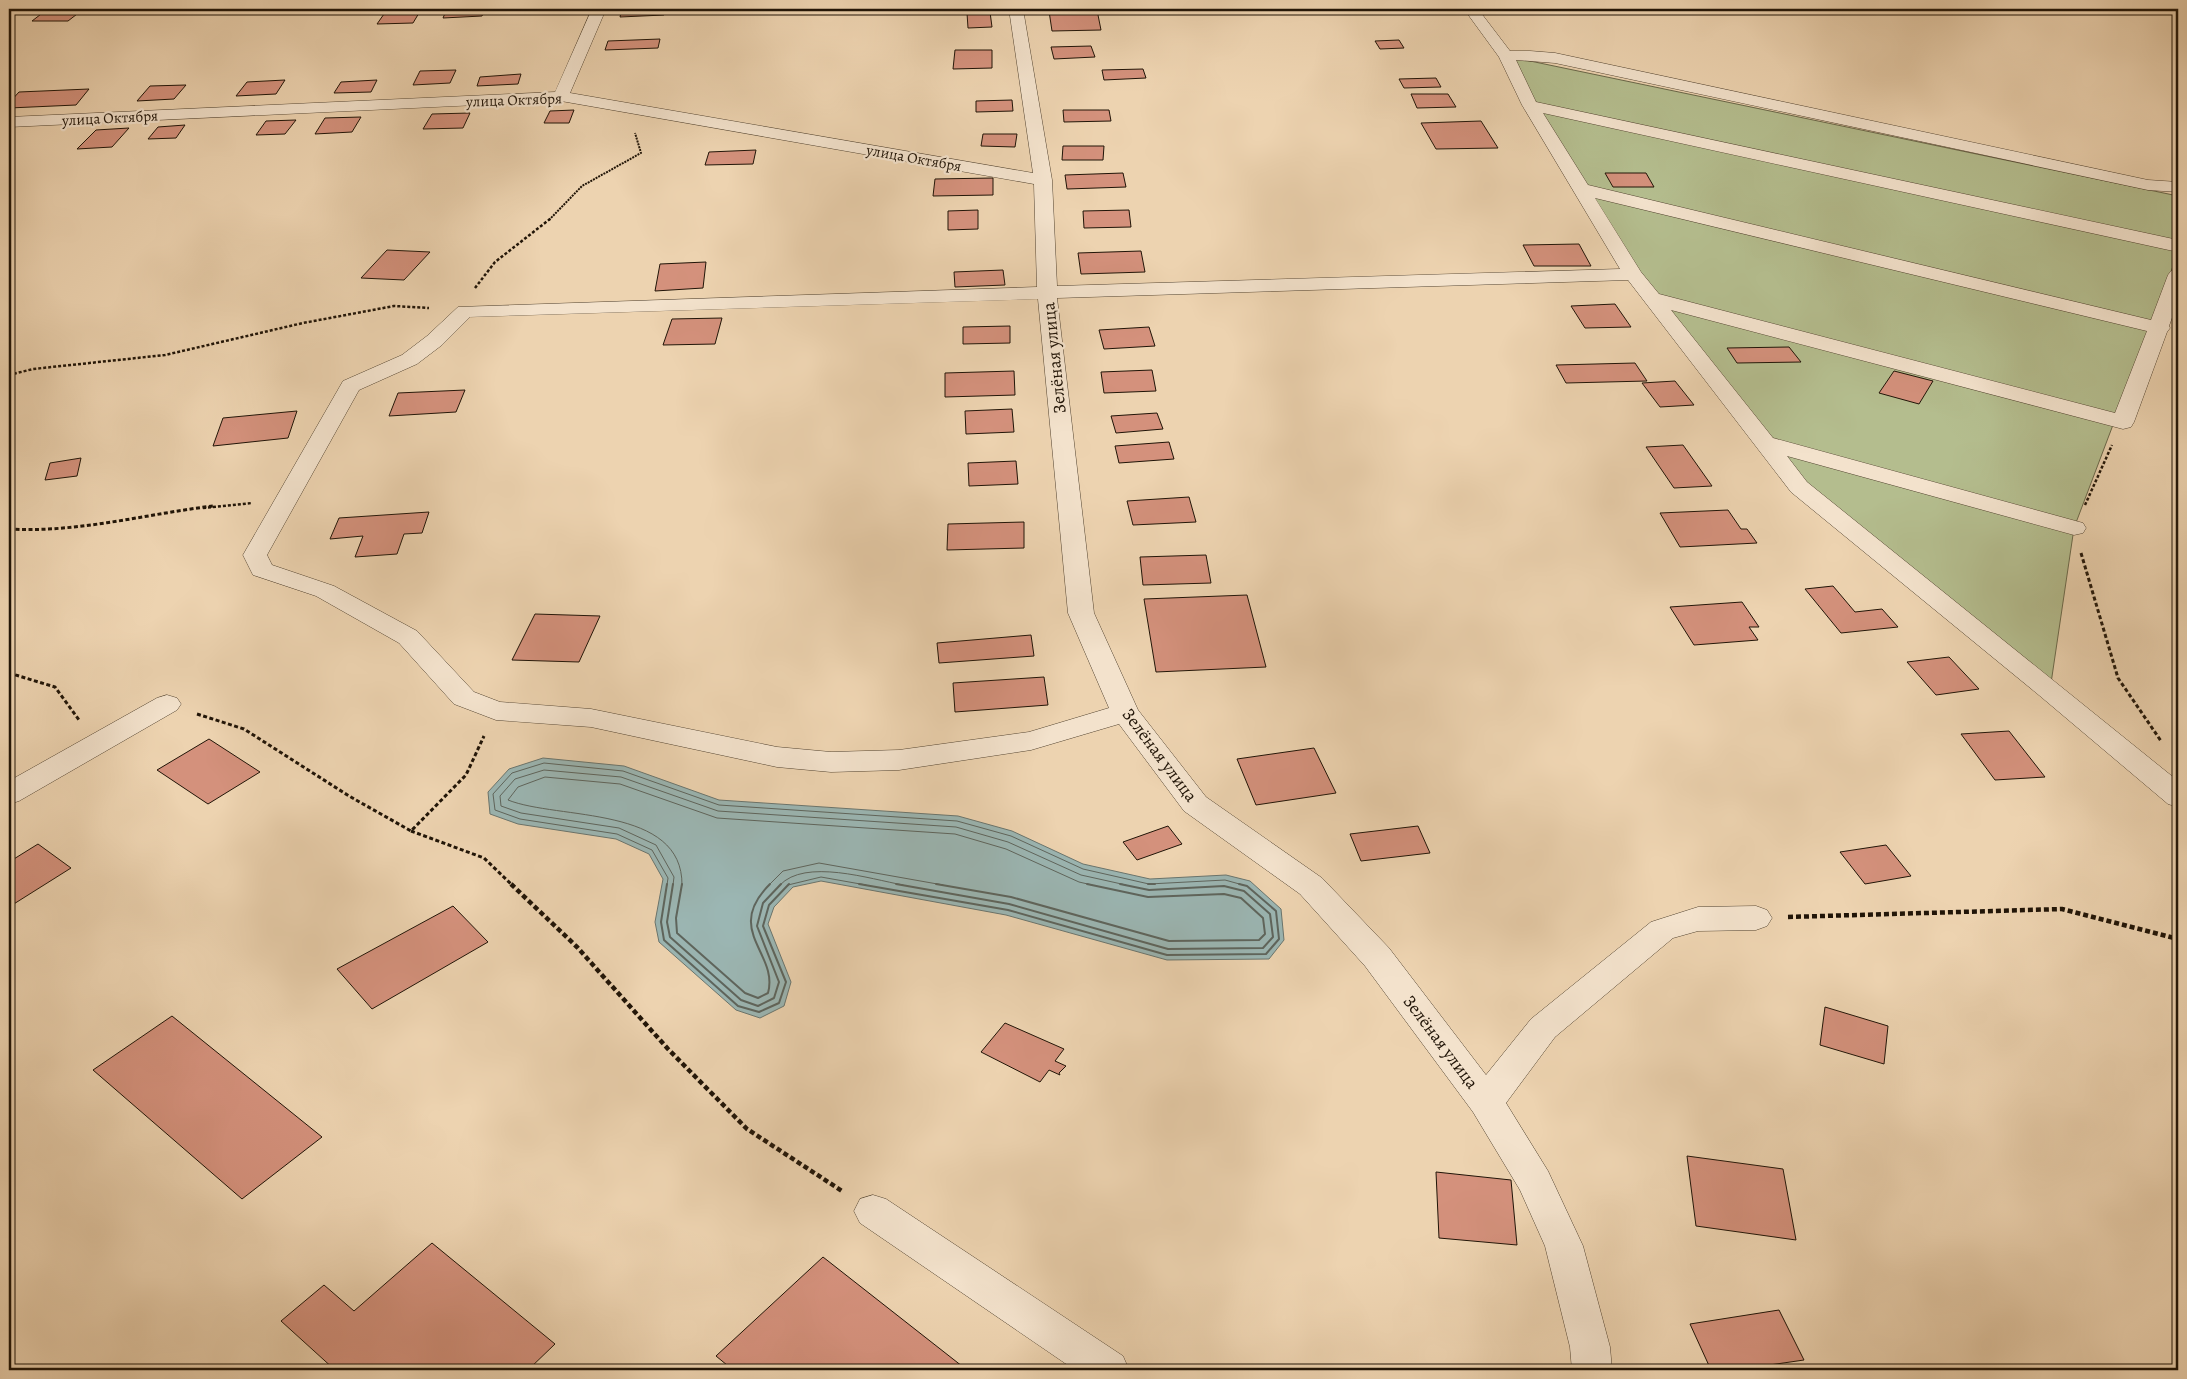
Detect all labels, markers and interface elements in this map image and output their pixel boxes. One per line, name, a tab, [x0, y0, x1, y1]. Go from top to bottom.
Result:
street label: улица Октября	[465, 88, 562, 112]
street label: улица Октября	[61, 106, 158, 131]
street label: улица Октября	[864, 140, 963, 176]
street label: Зелёная улица	[1036, 301, 1072, 415]
street label: Зелёная улица	[1117, 703, 1204, 807]
street label: Зелёная улица	[1398, 990, 1485, 1094]

